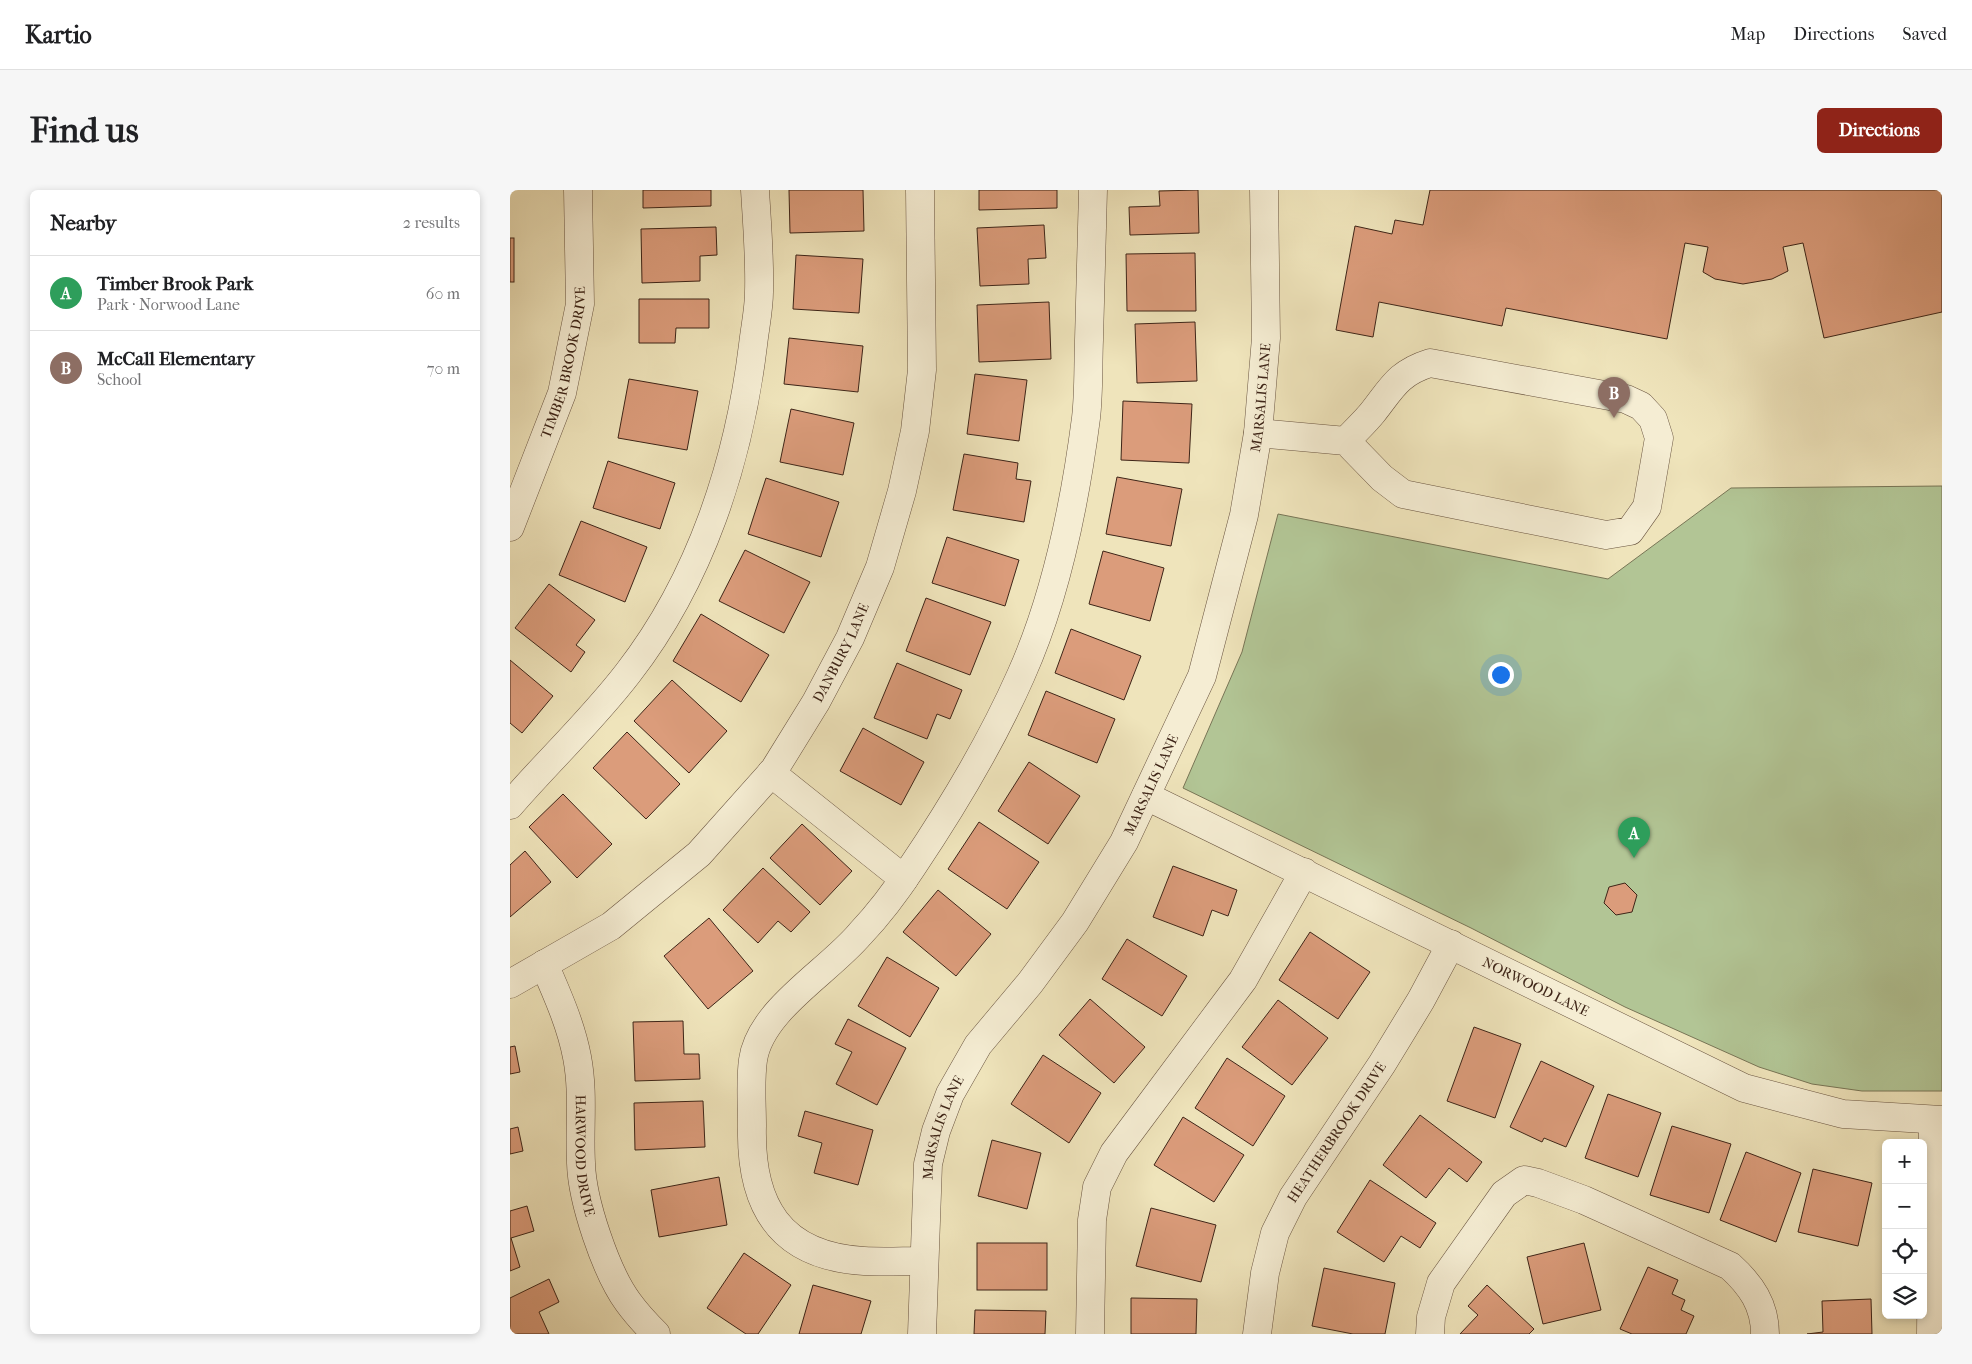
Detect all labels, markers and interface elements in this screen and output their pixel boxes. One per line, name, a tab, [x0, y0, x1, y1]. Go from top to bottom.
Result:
text: Kartio	[25, 21, 92, 49]
text: Map	[1731, 24, 1765, 45]
text: Directions	[1793, 24, 1874, 45]
text: Saved	[1902, 24, 1947, 45]
button: Directions	[1817, 108, 1942, 153]
text: Find us	[30, 110, 139, 151]
text: Nearby	[50, 211, 116, 235]
text: 2 results	[403, 213, 460, 232]
text: Timber Brook Park	[97, 273, 253, 295]
text: A	[61, 284, 71, 303]
text: 60 m	[426, 284, 460, 303]
street label: TIMBER BROOK DRIVE	[537, 286, 589, 441]
text: Park · Norwood Lane	[97, 295, 240, 314]
street label: MARSALIS LANE	[1246, 342, 1274, 453]
text: McCall Elementary	[97, 348, 255, 370]
text: B	[61, 359, 71, 378]
text: 70 m	[427, 359, 460, 378]
text: School	[97, 370, 142, 389]
pin: B	[1598, 377, 1630, 418]
street label: DANBURY LANE	[809, 600, 872, 705]
your location	[1488, 662, 1514, 688]
street label: MARSALIS LANE	[1120, 731, 1182, 838]
pin: A	[1618, 817, 1650, 858]
street label: NORWOOD LANE	[1480, 953, 1593, 1020]
street label: HEATHERBROOK DRIVE	[1283, 1058, 1390, 1206]
street label: MARSALIS LANE	[919, 1072, 968, 1180]
street label: HARWOOD DRIVE	[572, 1095, 599, 1219]
map controls	[1882, 1139, 1927, 1319]
button: +	[1882, 1139, 1927, 1184]
button: −	[1882, 1184, 1927, 1229]
button: locate	[1882, 1229, 1927, 1274]
button: layers	[1882, 1274, 1927, 1319]

